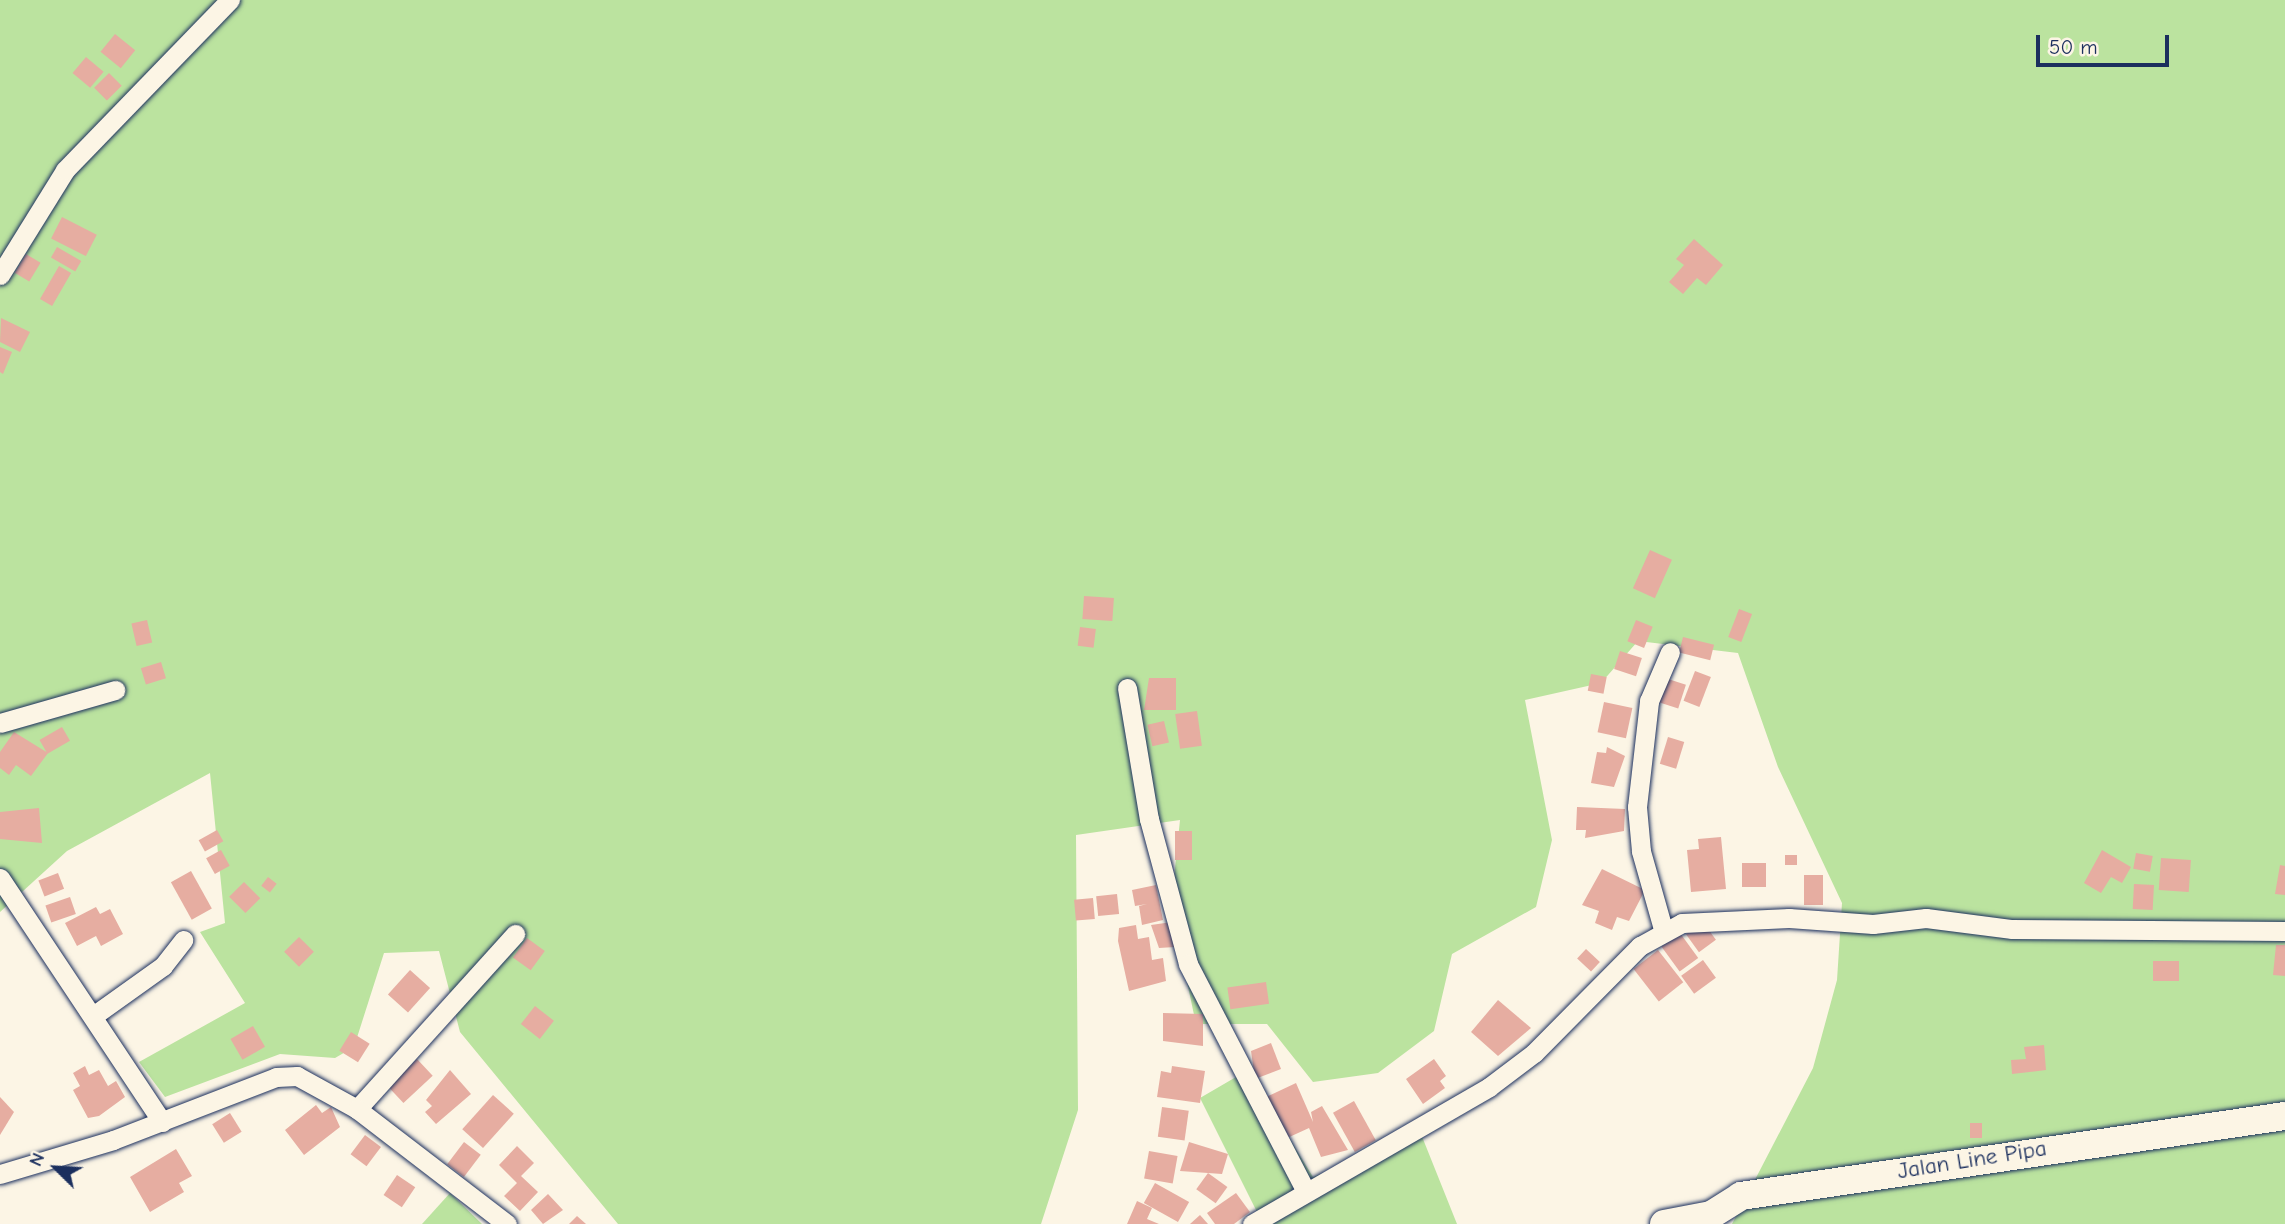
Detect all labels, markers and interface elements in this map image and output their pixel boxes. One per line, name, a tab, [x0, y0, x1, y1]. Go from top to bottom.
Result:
scale bar	[2040, 21, 2173, 65]
text: 50 m	[2049, 35, 2098, 59]
north arrow	[21, 1133, 91, 1203]
street label: Jalan Line Pipa	[1896, 1135, 2048, 1185]
text: N	[24, 1149, 49, 1170]

